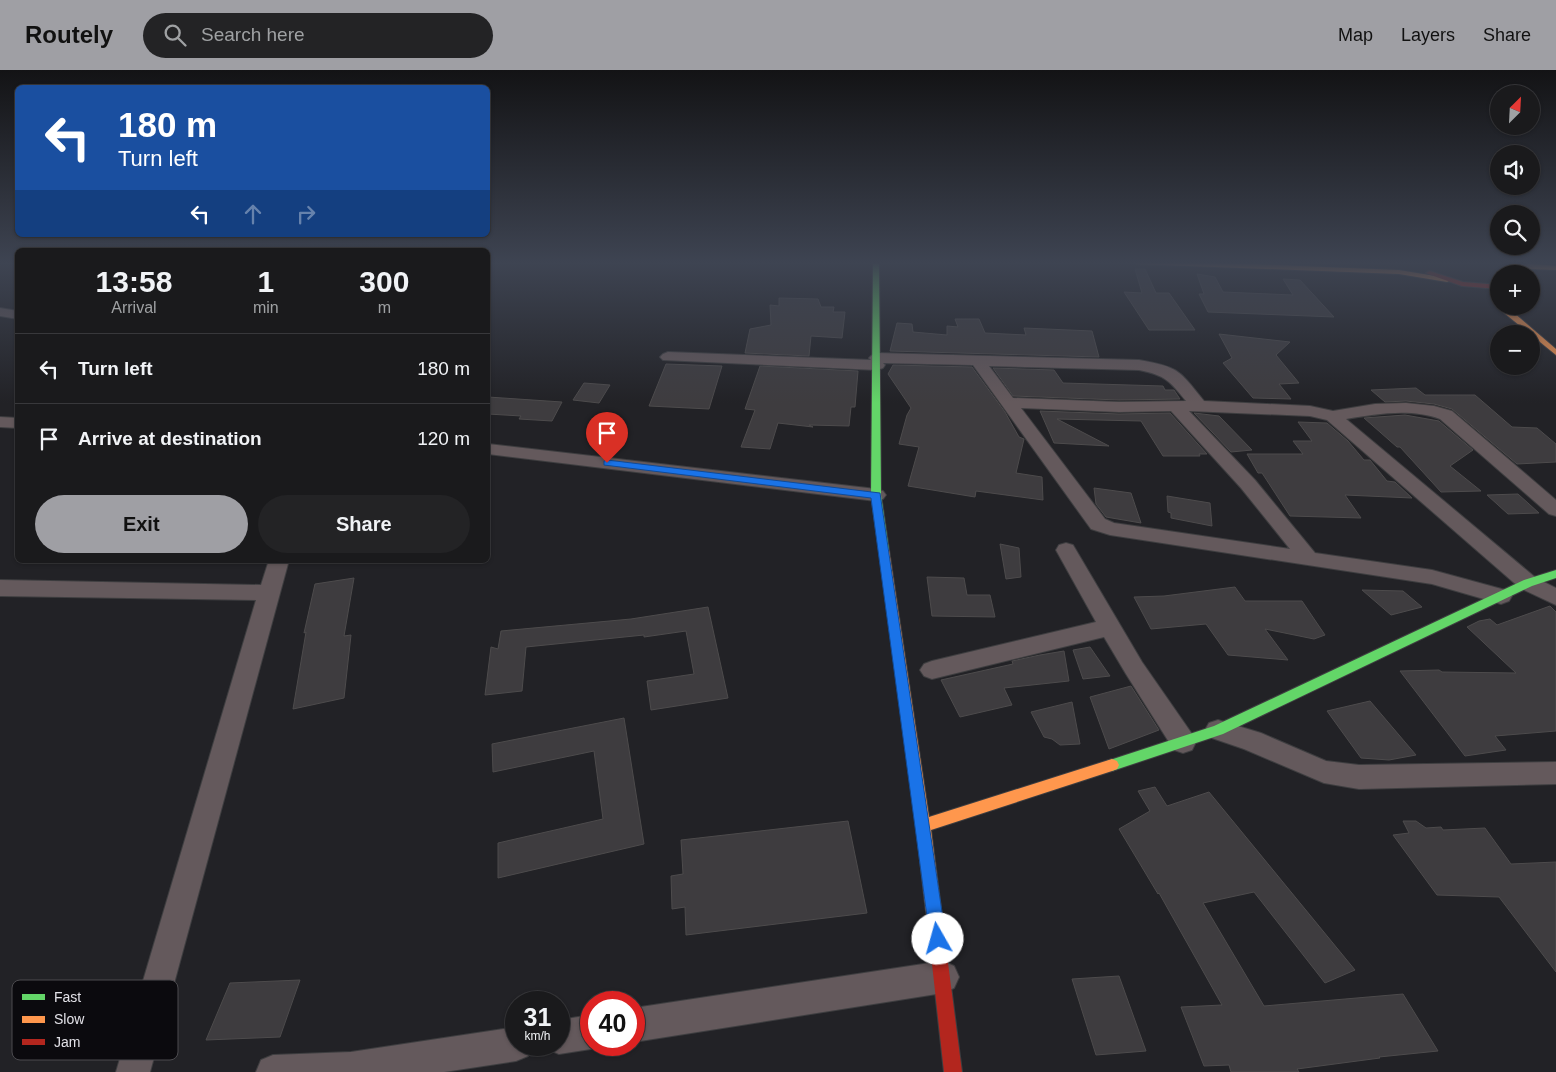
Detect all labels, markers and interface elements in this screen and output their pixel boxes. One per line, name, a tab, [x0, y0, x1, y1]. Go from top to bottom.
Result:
search box	[143, 13, 493, 58]
text: Routely	[25, 21, 113, 48]
icon: search	[161, 21, 189, 49]
text: Search here	[201, 24, 305, 45]
text: Map	[1338, 25, 1373, 45]
text: Layers	[1401, 25, 1455, 45]
text: Share	[1483, 25, 1531, 45]
north arrow	[1490, 85, 1540, 135]
map controls	[1490, 85, 1540, 375]
icon: left	[35, 105, 100, 170]
text: 180 m	[118, 105, 217, 144]
button: sound	[1490, 145, 1540, 195]
text: Turn left	[118, 146, 198, 171]
icon: left	[186, 200, 214, 228]
icon: ahead	[239, 200, 267, 228]
icon: right	[292, 200, 320, 228]
button: search	[1490, 205, 1540, 255]
text: 13:58	[96, 265, 172, 298]
text: 1	[257, 265, 274, 298]
text: 300	[359, 265, 409, 298]
button: +	[1490, 265, 1540, 315]
text: Arrival	[111, 299, 157, 316]
text: min	[253, 299, 279, 316]
text: m	[378, 299, 391, 316]
button: −	[1490, 325, 1540, 375]
icon: left	[35, 355, 63, 383]
text: Turn left	[78, 358, 153, 379]
text: 180 m	[417, 358, 470, 379]
pin	[586, 412, 628, 463]
icon: arrive	[593, 419, 621, 447]
icon: arrive	[35, 425, 63, 453]
text: Arrive at destination	[78, 428, 262, 449]
text: 120 m	[417, 428, 470, 449]
button: Exit	[35, 495, 248, 553]
button: Share	[258, 495, 470, 553]
position arrow	[911, 912, 963, 964]
legend	[12, 980, 178, 1060]
text: Fast	[54, 989, 81, 1005]
speed limit sign: 40	[580, 991, 645, 1056]
text: 31	[524, 1003, 551, 1031]
text: Slow	[54, 1011, 85, 1027]
text: km/h	[524, 1029, 551, 1043]
text: Jam	[54, 1034, 80, 1050]

